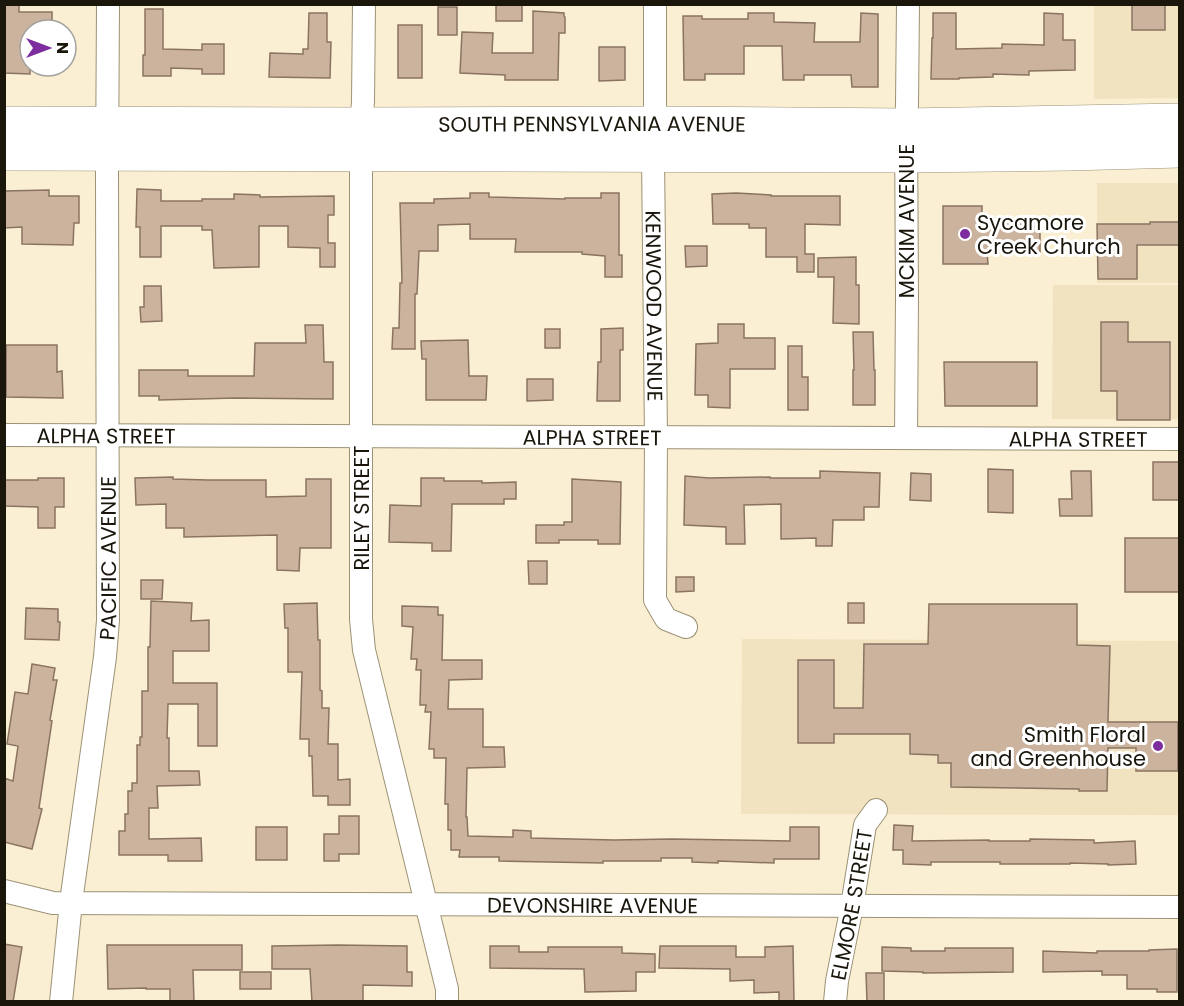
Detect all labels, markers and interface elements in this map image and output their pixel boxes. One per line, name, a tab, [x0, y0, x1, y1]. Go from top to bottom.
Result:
north arrow	[18, 18, 78, 78]
text: N	[51, 42, 74, 54]
street label: SOUTH PENNSYLVANIA AVENUE	[438, 108, 746, 138]
street label: MCKIM AVENUE	[892, 144, 921, 298]
place label: Sycamore Creek Church	[977, 208, 1121, 261]
street label: KENWOOD AVENUE	[639, 210, 670, 402]
marker: Sycamore Creek Church	[958, 227, 972, 241]
street label: ALPHA STREET	[36, 421, 176, 450]
street label: ALPHA STREET	[522, 422, 662, 452]
street label: ALPHA STREET	[1008, 424, 1148, 453]
street label: RILEY STREET	[347, 445, 376, 571]
street label: PACIFIC AVENUE	[92, 476, 123, 641]
place label: Smith Floral and Greenhouse	[971, 720, 1146, 773]
marker: Smith Floral and Greenhouse	[1151, 739, 1165, 753]
street label: ELMORE STREET	[823, 827, 879, 982]
street label: DEVONSHIRE AVENUE	[487, 890, 698, 920]

